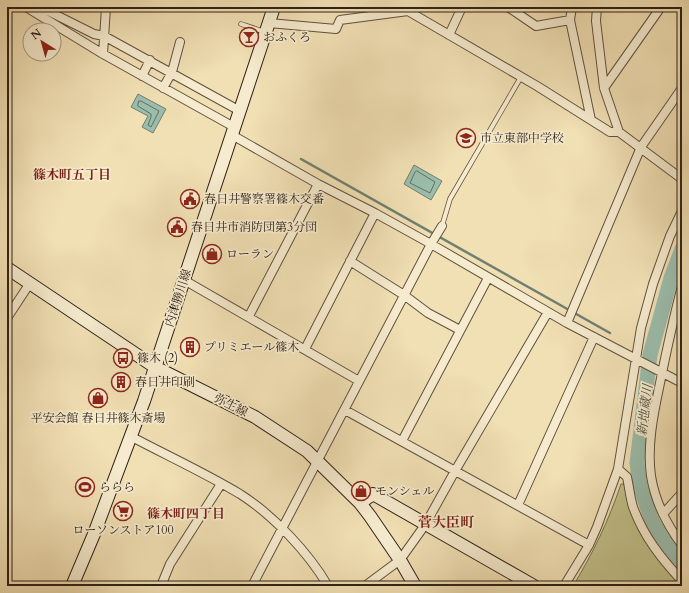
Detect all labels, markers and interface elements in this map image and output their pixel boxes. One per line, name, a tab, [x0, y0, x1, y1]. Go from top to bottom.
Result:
north arrow	[22, 22, 62, 62]
text: N	[28, 25, 45, 43]
bar icon: おふくろ	[238, 26, 260, 48]
place label: おふくろ	[263, 29, 311, 45]
school or university icon: 市立東部中学校	[455, 127, 477, 149]
place label: 市立東部中学校	[480, 130, 564, 146]
district label: 篠木町五丁目	[33, 166, 111, 184]
public building icon: 春日井警察署篠木交番	[179, 188, 201, 210]
place label: 春日井警察署篠木交番	[204, 191, 324, 207]
public building icon: 春日井市消防団第3分団	[166, 216, 188, 238]
place label: 春日井市消防団第3分団	[191, 219, 317, 235]
shop icon: ローラン	[201, 243, 223, 265]
place label: ローラン	[226, 246, 274, 262]
street label: 内津勝川線	[161, 267, 195, 329]
building icon: プリミエール篠木	[179, 336, 201, 358]
place label: プリミエール篠木	[204, 339, 299, 355]
bus stop icon: 篠木 (2)	[112, 347, 134, 369]
place label: 篠木 (2)	[137, 350, 178, 366]
building icon: 春日井印刷	[110, 371, 132, 393]
place label: 春日井印刷	[135, 374, 195, 390]
water label: 新地蔵川	[633, 381, 657, 437]
shop icon: 平安会館 春日井篠木斎場	[87, 387, 109, 409]
street label: 弥生線	[211, 390, 251, 420]
place label: 平安会館 春日井篠木斎場	[30, 410, 166, 426]
sports icon: ららら	[74, 476, 96, 498]
place label: ららら	[99, 479, 135, 495]
shop icon: モンシェル	[350, 480, 372, 502]
place label: モンシェル	[375, 483, 434, 499]
supermarket icon: ローソンストア100	[112, 500, 134, 522]
district label: 篠木町四丁目	[147, 505, 225, 523]
district label: 菅大臣町	[418, 513, 475, 532]
place label: ローソンストア100	[72, 522, 174, 538]

